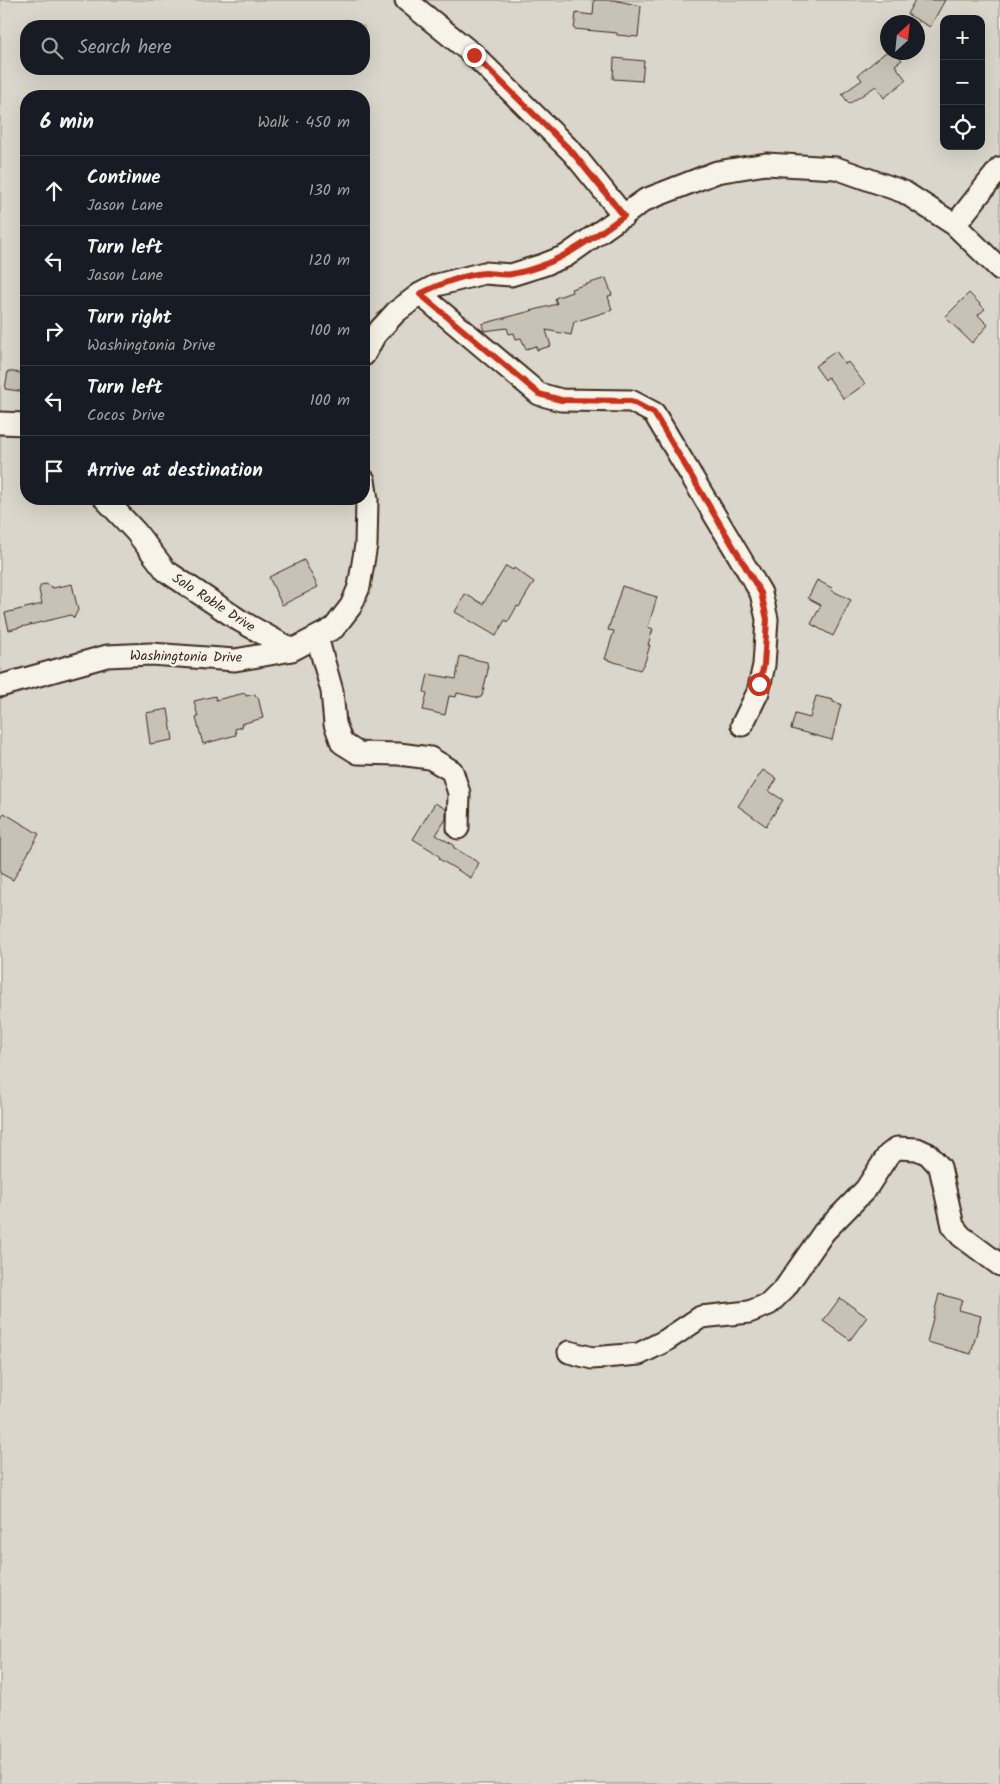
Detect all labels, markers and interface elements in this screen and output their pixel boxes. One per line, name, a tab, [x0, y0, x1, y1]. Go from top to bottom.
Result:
north arrow	[880, 15, 925, 60]
map controls	[940, 15, 985, 150]
button: +	[940, 15, 985, 60]
search box	[20, 20, 370, 75]
text: Search here	[78, 33, 172, 63]
icon: search	[38, 34, 66, 62]
route end	[463, 44, 486, 67]
button: −	[940, 60, 985, 105]
button: locate	[940, 105, 985, 150]
text: 6 min	[40, 106, 94, 139]
text: Walk · 450 m	[257, 110, 350, 135]
text: Continue	[87, 163, 160, 193]
icon: ahead	[40, 177, 68, 205]
text: 130 m	[309, 178, 350, 203]
text: Jason Lane	[87, 193, 163, 218]
text: Turn left	[87, 233, 162, 263]
icon: left	[40, 247, 68, 275]
text: 120 m	[309, 248, 350, 273]
text: Jason Lane	[87, 263, 163, 288]
text: Turn right	[87, 303, 172, 333]
icon: right	[40, 317, 68, 345]
text: 100 m	[310, 318, 350, 343]
text: Washingtonia Drive	[87, 333, 215, 358]
text: Turn left	[87, 373, 162, 403]
icon: left	[40, 387, 68, 415]
text: 100 m	[310, 388, 350, 413]
text: Cocos Drive	[87, 403, 165, 428]
text: Arrive at destination	[87, 456, 263, 486]
icon: arrive	[40, 457, 68, 485]
street label: Solo Roble Drive	[167, 568, 260, 638]
street label: Washingtonia Drive	[130, 645, 243, 669]
route start	[748, 673, 771, 696]

